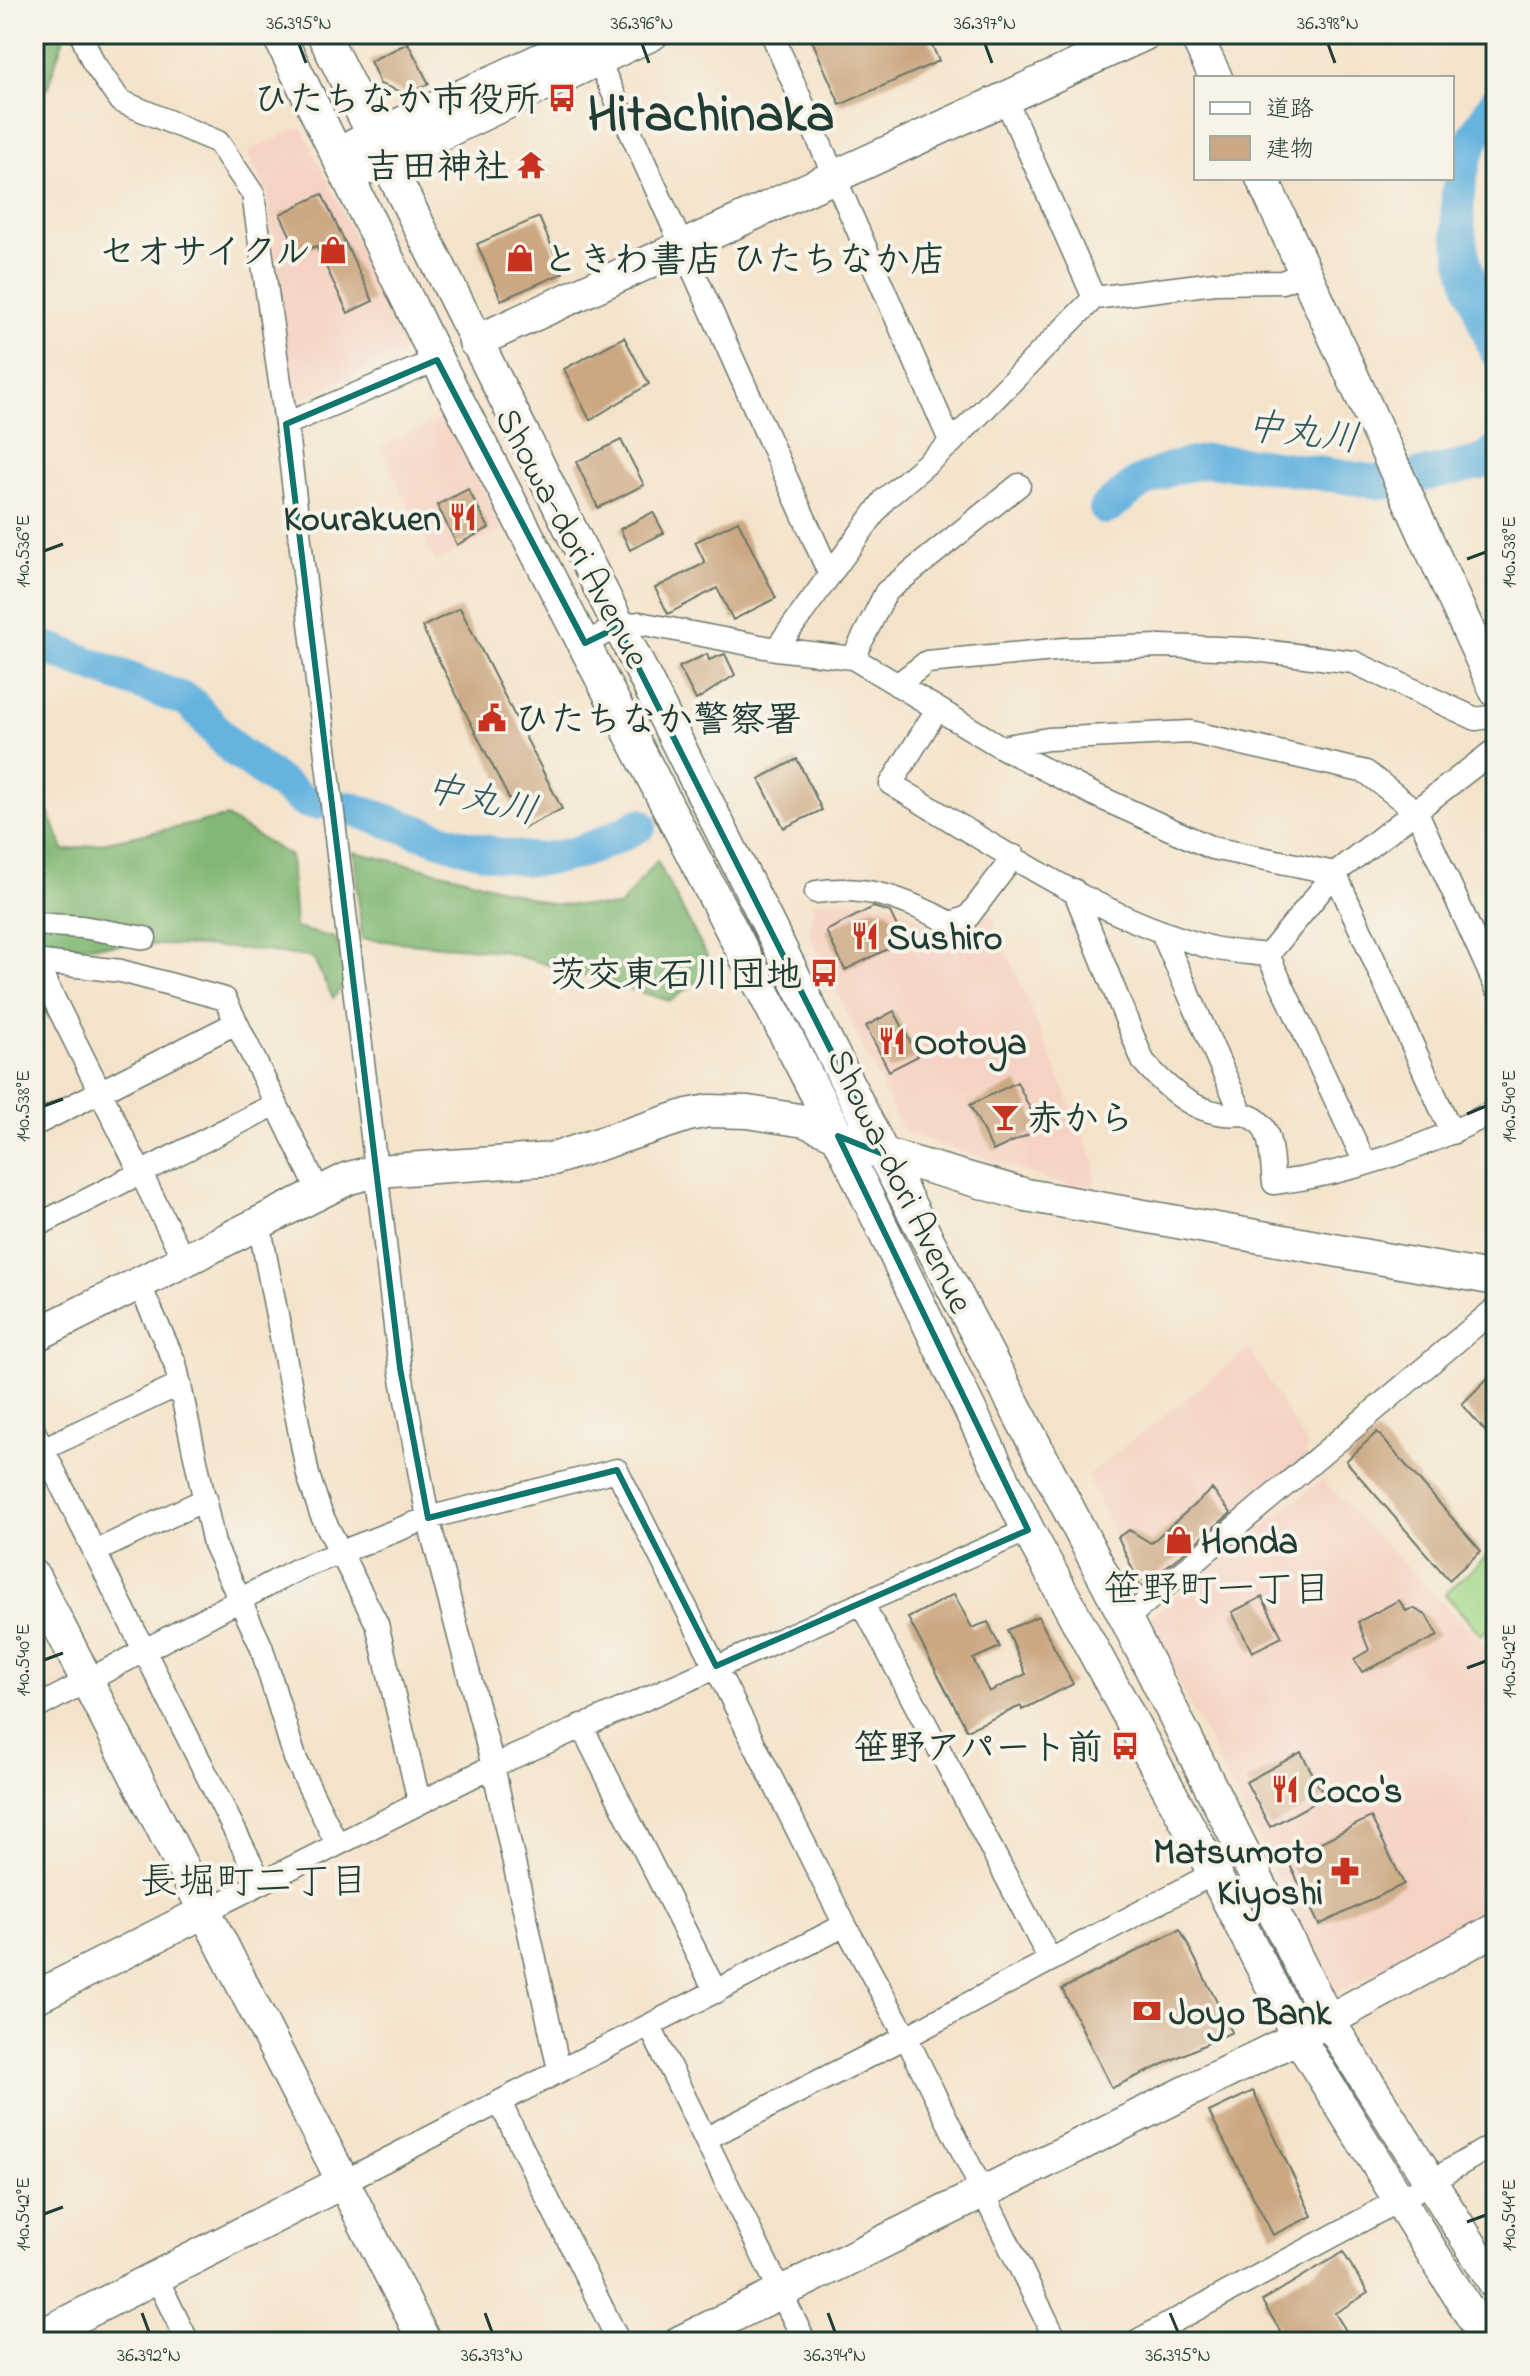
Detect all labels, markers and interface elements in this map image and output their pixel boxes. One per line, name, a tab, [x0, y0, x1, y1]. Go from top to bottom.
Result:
text: 36.395°N	[266, 10, 332, 39]
text: 36.396°N	[610, 10, 674, 39]
text: 36.397°N	[954, 10, 1016, 39]
text: 36.398°N	[1297, 10, 1359, 39]
place label: ひたちなか市役所	[253, 76, 540, 129]
legend	[1194, 76, 1454, 180]
district label: Hitachinaka	[588, 80, 834, 155]
bus stop icon: ひたちなか市役所	[547, 83, 577, 113]
text: 道路	[1266, 93, 1314, 128]
text: 建物	[1266, 133, 1314, 168]
place label: 吉田神社	[365, 143, 509, 196]
temple icon: 吉田神社	[516, 150, 546, 180]
place label: セオサイクル	[99, 228, 311, 281]
shop icon: セオサイクル	[318, 235, 348, 265]
place label: ときわ書店 ひたちなか店	[542, 236, 946, 289]
shop icon: ときわ書店 ひたちなか店	[505, 243, 535, 273]
street label: Showa-dori Avenue	[479, 399, 662, 680]
water label: 中丸川	[1243, 400, 1363, 470]
place label: Kourakuen	[284, 495, 441, 548]
restaurant icon: Kourakuen	[448, 502, 478, 532]
text: 140.536°E	[10, 514, 39, 588]
text: 140.538°E	[1496, 516, 1525, 588]
place label: ひたちなか警察署	[514, 696, 801, 749]
public building icon: ひたちなか警察署	[477, 703, 507, 733]
water label: 中丸川	[419, 762, 543, 842]
place label: Sushiro	[887, 914, 1002, 967]
restaurant icon: Sushiro	[850, 921, 880, 951]
place label: 茨交東石川団地	[550, 951, 802, 1004]
bus stop icon: 茨交東石川団地	[809, 958, 839, 988]
place label: Ootoya	[914, 1019, 1027, 1072]
restaurant icon: Ootoya	[877, 1026, 907, 1056]
street label: Showa-dori Avenue	[811, 1041, 985, 1324]
text: 140.540°E	[1496, 1069, 1525, 1143]
text: 140.538°E	[10, 1070, 39, 1142]
place label: 赤から	[1027, 1095, 1135, 1148]
bar icon: 赤から	[990, 1102, 1020, 1132]
place label: Honda	[1201, 1518, 1298, 1571]
shop icon: Honda	[1164, 1525, 1194, 1555]
district label: 笹野町一丁目	[1103, 1564, 1331, 1620]
text: 140.540°E	[10, 1623, 39, 1697]
text: 140.542°E	[1496, 1624, 1525, 1698]
place label: 笹野アパート前	[853, 1724, 1103, 1777]
bus stop icon: 笹野アパート前	[1110, 1731, 1140, 1761]
place label: Coco's	[1307, 1767, 1402, 1820]
restaurant icon: Coco's	[1270, 1774, 1300, 1804]
place label: Matsumoto Kiyoshi	[1153, 1828, 1323, 1922]
district label: 長堀町二丁目	[140, 1856, 368, 1912]
pharmacy icon: Matsumoto Kiyoshi	[1330, 1856, 1360, 1886]
place label: Joyo Bank	[1169, 1989, 1333, 2042]
bank icon: Joyo Bank	[1132, 1996, 1162, 2026]
text: 140.542°E	[10, 2177, 39, 2251]
text: 140.544°E	[1496, 2179, 1525, 2251]
text: 36.392°N	[117, 2342, 181, 2371]
text: 36.393°N	[461, 2342, 523, 2371]
text: 36.394°N	[804, 2342, 866, 2371]
text: 36.395°N	[1145, 2342, 1211, 2371]

